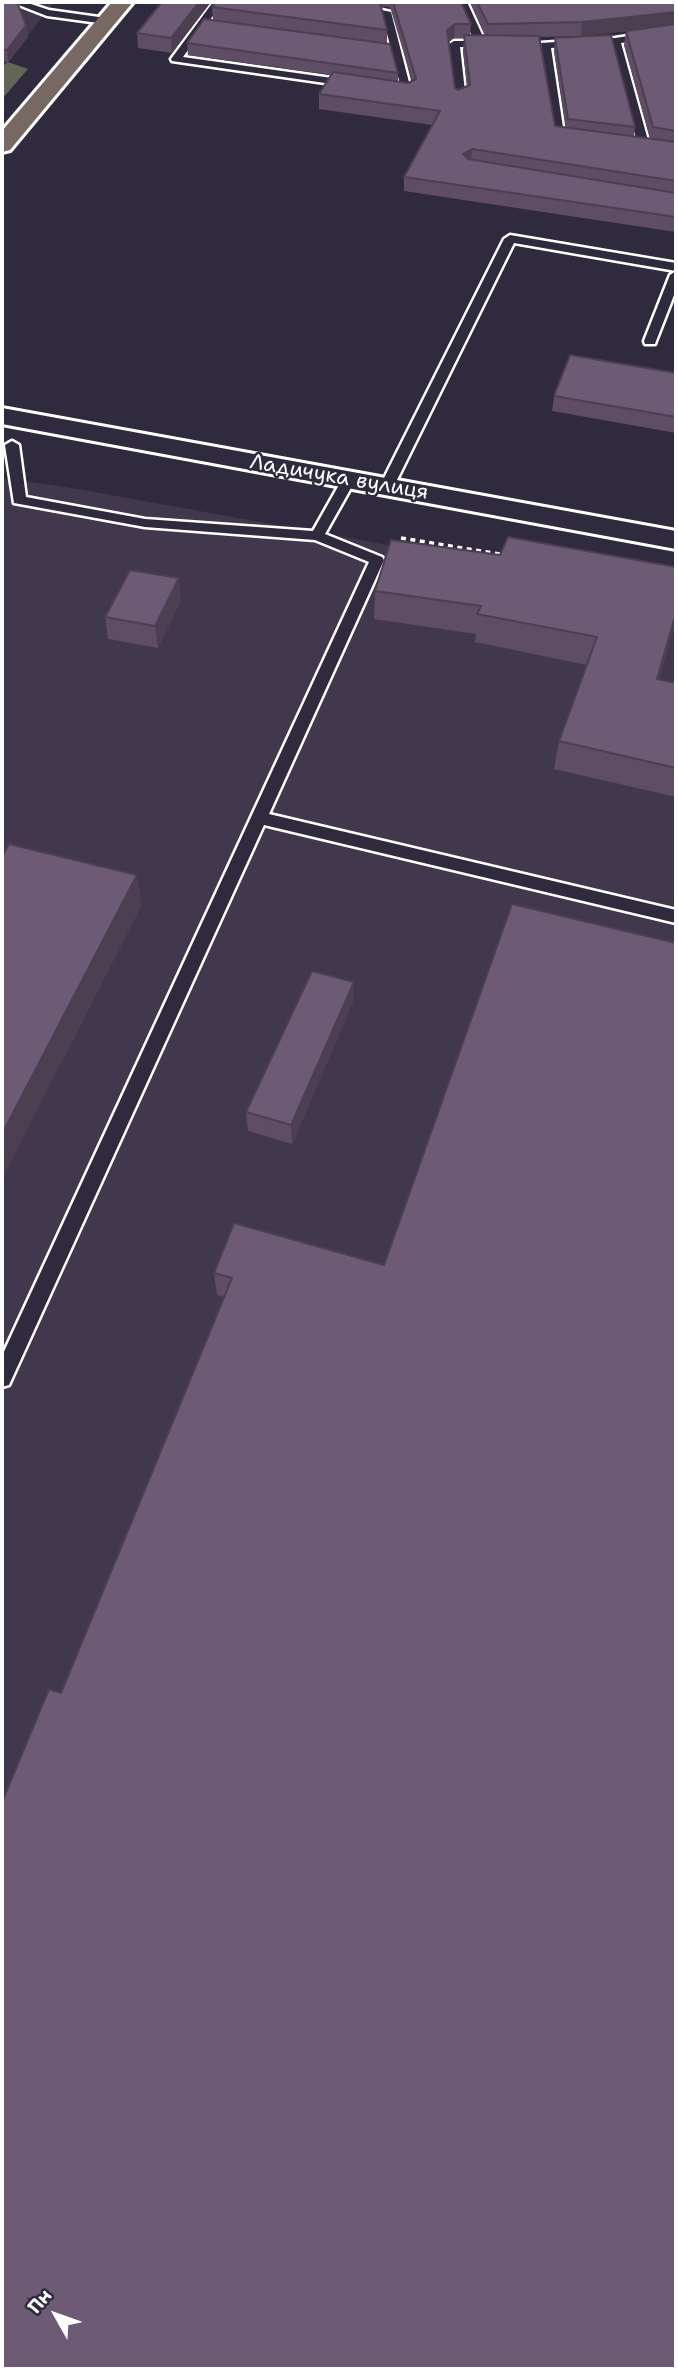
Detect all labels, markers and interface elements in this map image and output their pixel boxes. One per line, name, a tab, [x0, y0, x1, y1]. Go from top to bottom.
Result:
street label: Ладичука вулиця	[248, 450, 430, 506]
north arrow	[21, 2280, 91, 2350]
text: Пн	[22, 2284, 57, 2319]

